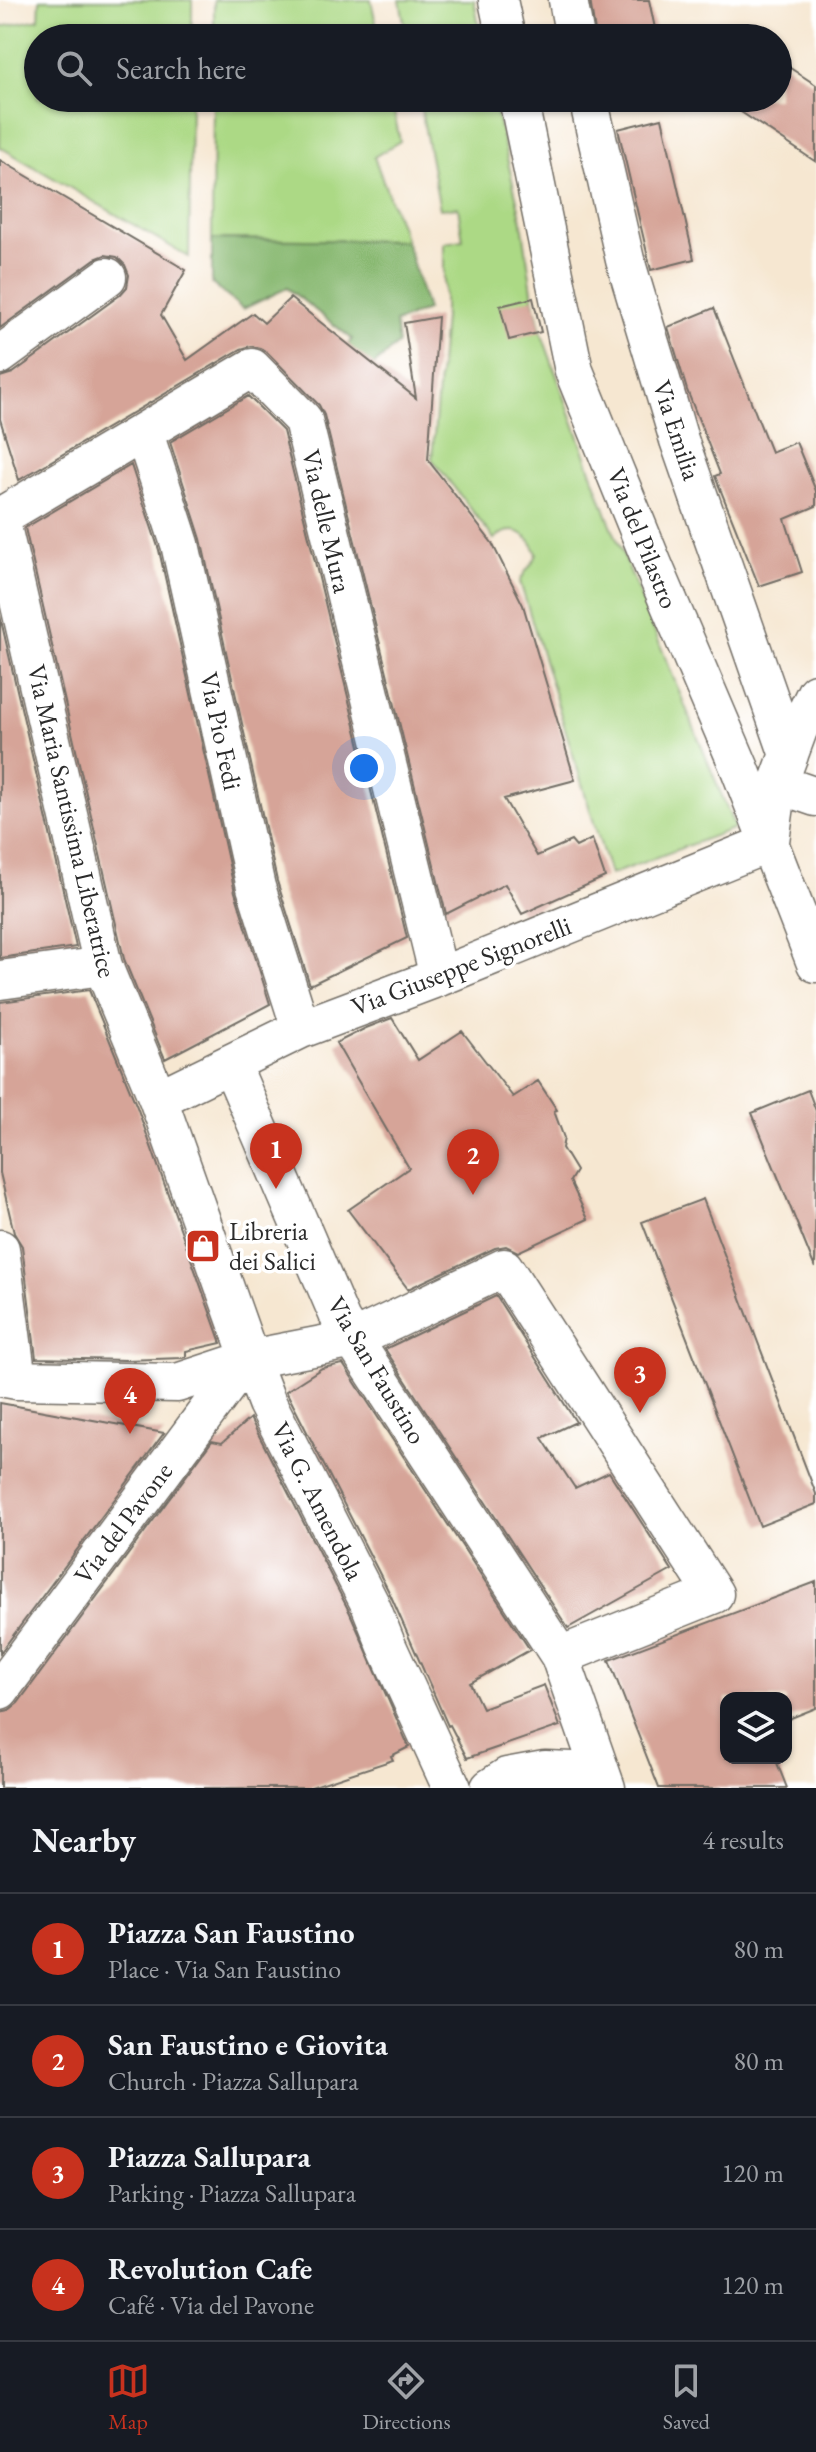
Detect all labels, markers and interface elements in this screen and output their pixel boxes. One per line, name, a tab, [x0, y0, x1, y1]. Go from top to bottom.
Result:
search box	[24, 24, 792, 112]
icon: search	[52, 46, 96, 90]
text: Search here	[116, 49, 246, 88]
street label: Via Emilia	[645, 376, 709, 485]
street label: Via delle Mura	[294, 446, 360, 597]
street label: Via del Pilastro	[599, 463, 687, 613]
street label: Via Maria Santissima Liberatrice	[19, 661, 125, 981]
street label: Via Pio Fedi	[192, 669, 250, 793]
your location	[344, 748, 384, 788]
street label: Via Giuseppe Signorelli	[346, 908, 576, 1024]
pin: 1	[250, 1123, 302, 1189]
pin: 2	[447, 1129, 499, 1195]
place label: Libreria dei Salici	[229, 1214, 316, 1278]
shop icon: Libreria dei Salici	[184, 1227, 222, 1265]
street label: Via San Faustino	[320, 1290, 434, 1450]
pin: 3	[614, 1347, 666, 1413]
pin: 4	[104, 1368, 156, 1434]
street label: Via G. Amendola	[263, 1416, 373, 1587]
street label: Via del Pavone	[66, 1455, 180, 1591]
map controls	[720, 1692, 792, 1764]
button: layers	[720, 1692, 792, 1764]
text: Nearby	[32, 1818, 136, 1862]
text: 4 results	[703, 1823, 784, 1857]
text: Piazza San Faustino	[108, 1913, 355, 1952]
text: 1	[51, 1932, 65, 1966]
text: 80 m	[734, 1932, 784, 1966]
text: Place · Via San Faustino	[108, 1952, 341, 1986]
text: San Faustino e Giovita	[108, 2025, 388, 2064]
text: 2	[51, 2044, 65, 2078]
text: 80 m	[734, 2044, 784, 2078]
text: Church · Piazza Sallupara	[108, 2064, 359, 2098]
text: Piazza Sallupara	[108, 2137, 311, 2176]
text: 3	[51, 2156, 65, 2190]
text: 120 m	[721, 2156, 784, 2190]
text: Parking · Piazza Sallupara	[108, 2176, 356, 2210]
text: Revolution Cafe	[108, 2249, 312, 2288]
text: 4	[51, 2268, 65, 2302]
text: 120 m	[721, 2268, 784, 2302]
text: Café · Via del Pavone	[108, 2288, 314, 2322]
tab: Map	[106, 2359, 150, 2436]
tab: Directions	[362, 2359, 451, 2436]
tab: Saved	[663, 2359, 710, 2436]

